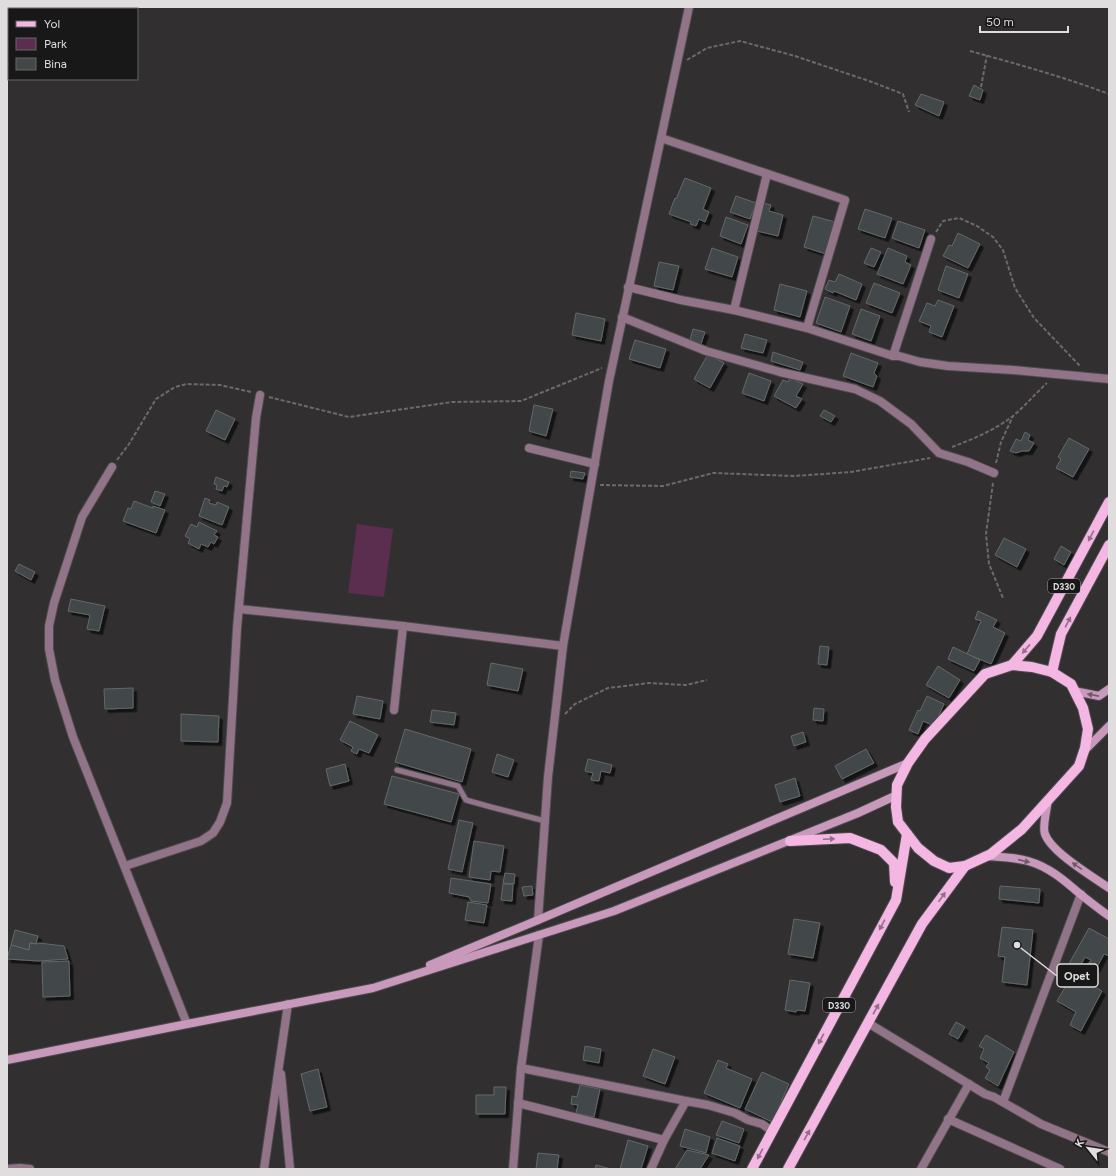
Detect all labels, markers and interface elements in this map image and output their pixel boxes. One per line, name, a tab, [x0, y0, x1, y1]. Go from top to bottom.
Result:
legend	[8, 8, 138, 80]
scale bar	[980, 8, 1068, 34]
text: 50 m	[986, 15, 1014, 29]
text: Yol	[44, 17, 60, 31]
text: Park	[44, 37, 67, 51]
text: Bina	[44, 57, 67, 71]
one-way arrow	[1087, 530, 1094, 542]
road number: D330	[1048, 579, 1080, 593]
one-way arrow	[1065, 616, 1071, 628]
one-way arrow	[1022, 644, 1031, 653]
one-way arrow	[1086, 691, 1099, 697]
one-way arrow	[823, 835, 835, 842]
one-way arrow	[1018, 858, 1030, 864]
one-way arrow	[1072, 862, 1082, 870]
one-way arrow	[938, 892, 946, 902]
one-way arrow	[879, 919, 886, 930]
callout: Opet	[1057, 964, 1098, 987]
text: Opet	[1064, 970, 1090, 983]
road number: D330	[823, 998, 855, 1012]
one-way arrow	[872, 1003, 879, 1014]
one-way arrow	[818, 1033, 824, 1045]
north arrow	[1068, 1128, 1108, 1168]
one-way arrow	[803, 1129, 810, 1141]
text: K	[1072, 1136, 1088, 1150]
one-way arrow	[756, 1148, 763, 1160]

